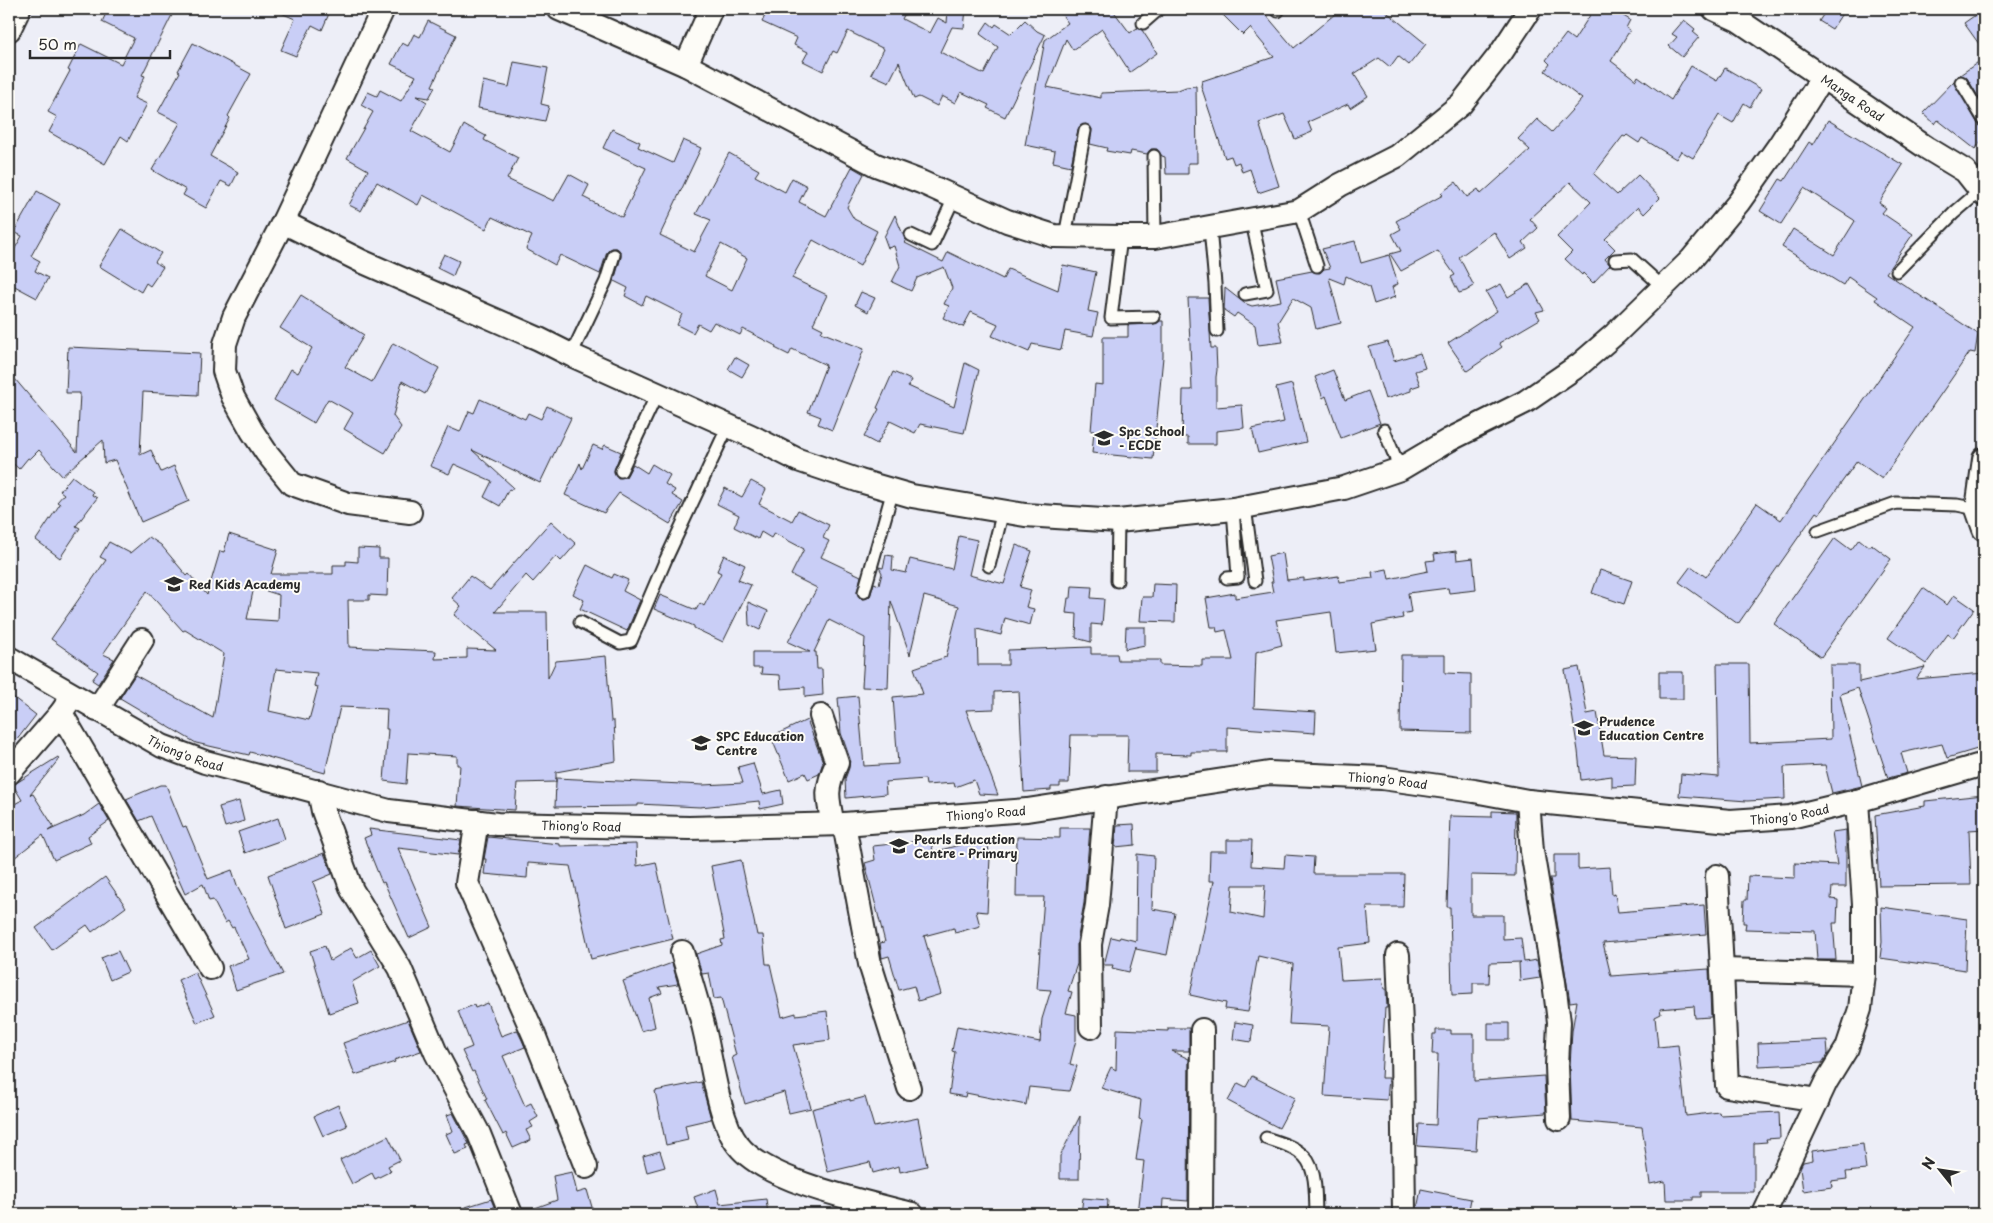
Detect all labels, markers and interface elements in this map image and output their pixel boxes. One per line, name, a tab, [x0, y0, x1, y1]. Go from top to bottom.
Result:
scale bar	[30, 28, 170, 60]
text: 50 m	[38, 32, 77, 55]
street label: Manga Road	[1818, 70, 1888, 126]
place label: Spc School - ECDE	[1119, 422, 1185, 454]
school or university icon: Spc School - ECDE	[1093, 427, 1115, 449]
school or university icon: Red Kids Academy	[163, 573, 185, 595]
place label: Red Kids Academy	[189, 575, 301, 593]
place label: Prudence Education Centre	[1599, 712, 1704, 744]
school or university icon: Prudence Education Centre	[1573, 717, 1595, 739]
place label: SPC Education Centre	[716, 727, 804, 759]
street label: Thiong'o Road	[144, 730, 225, 775]
school or university icon: SPC Education Centre	[690, 732, 712, 754]
street label: Thiong'o Road	[1347, 767, 1429, 793]
street label: Thiong'o Road	[1749, 799, 1831, 829]
street label: Thiong'o Road	[945, 801, 1027, 825]
street label: Thiong'o Road	[541, 816, 622, 836]
place label: Pearls Education Centre - Primary	[914, 830, 1018, 862]
school or university icon: Pearls Education Centre - Primary	[888, 835, 910, 857]
north arrow	[1916, 1146, 1966, 1196]
text: N	[1916, 1153, 1940, 1173]

